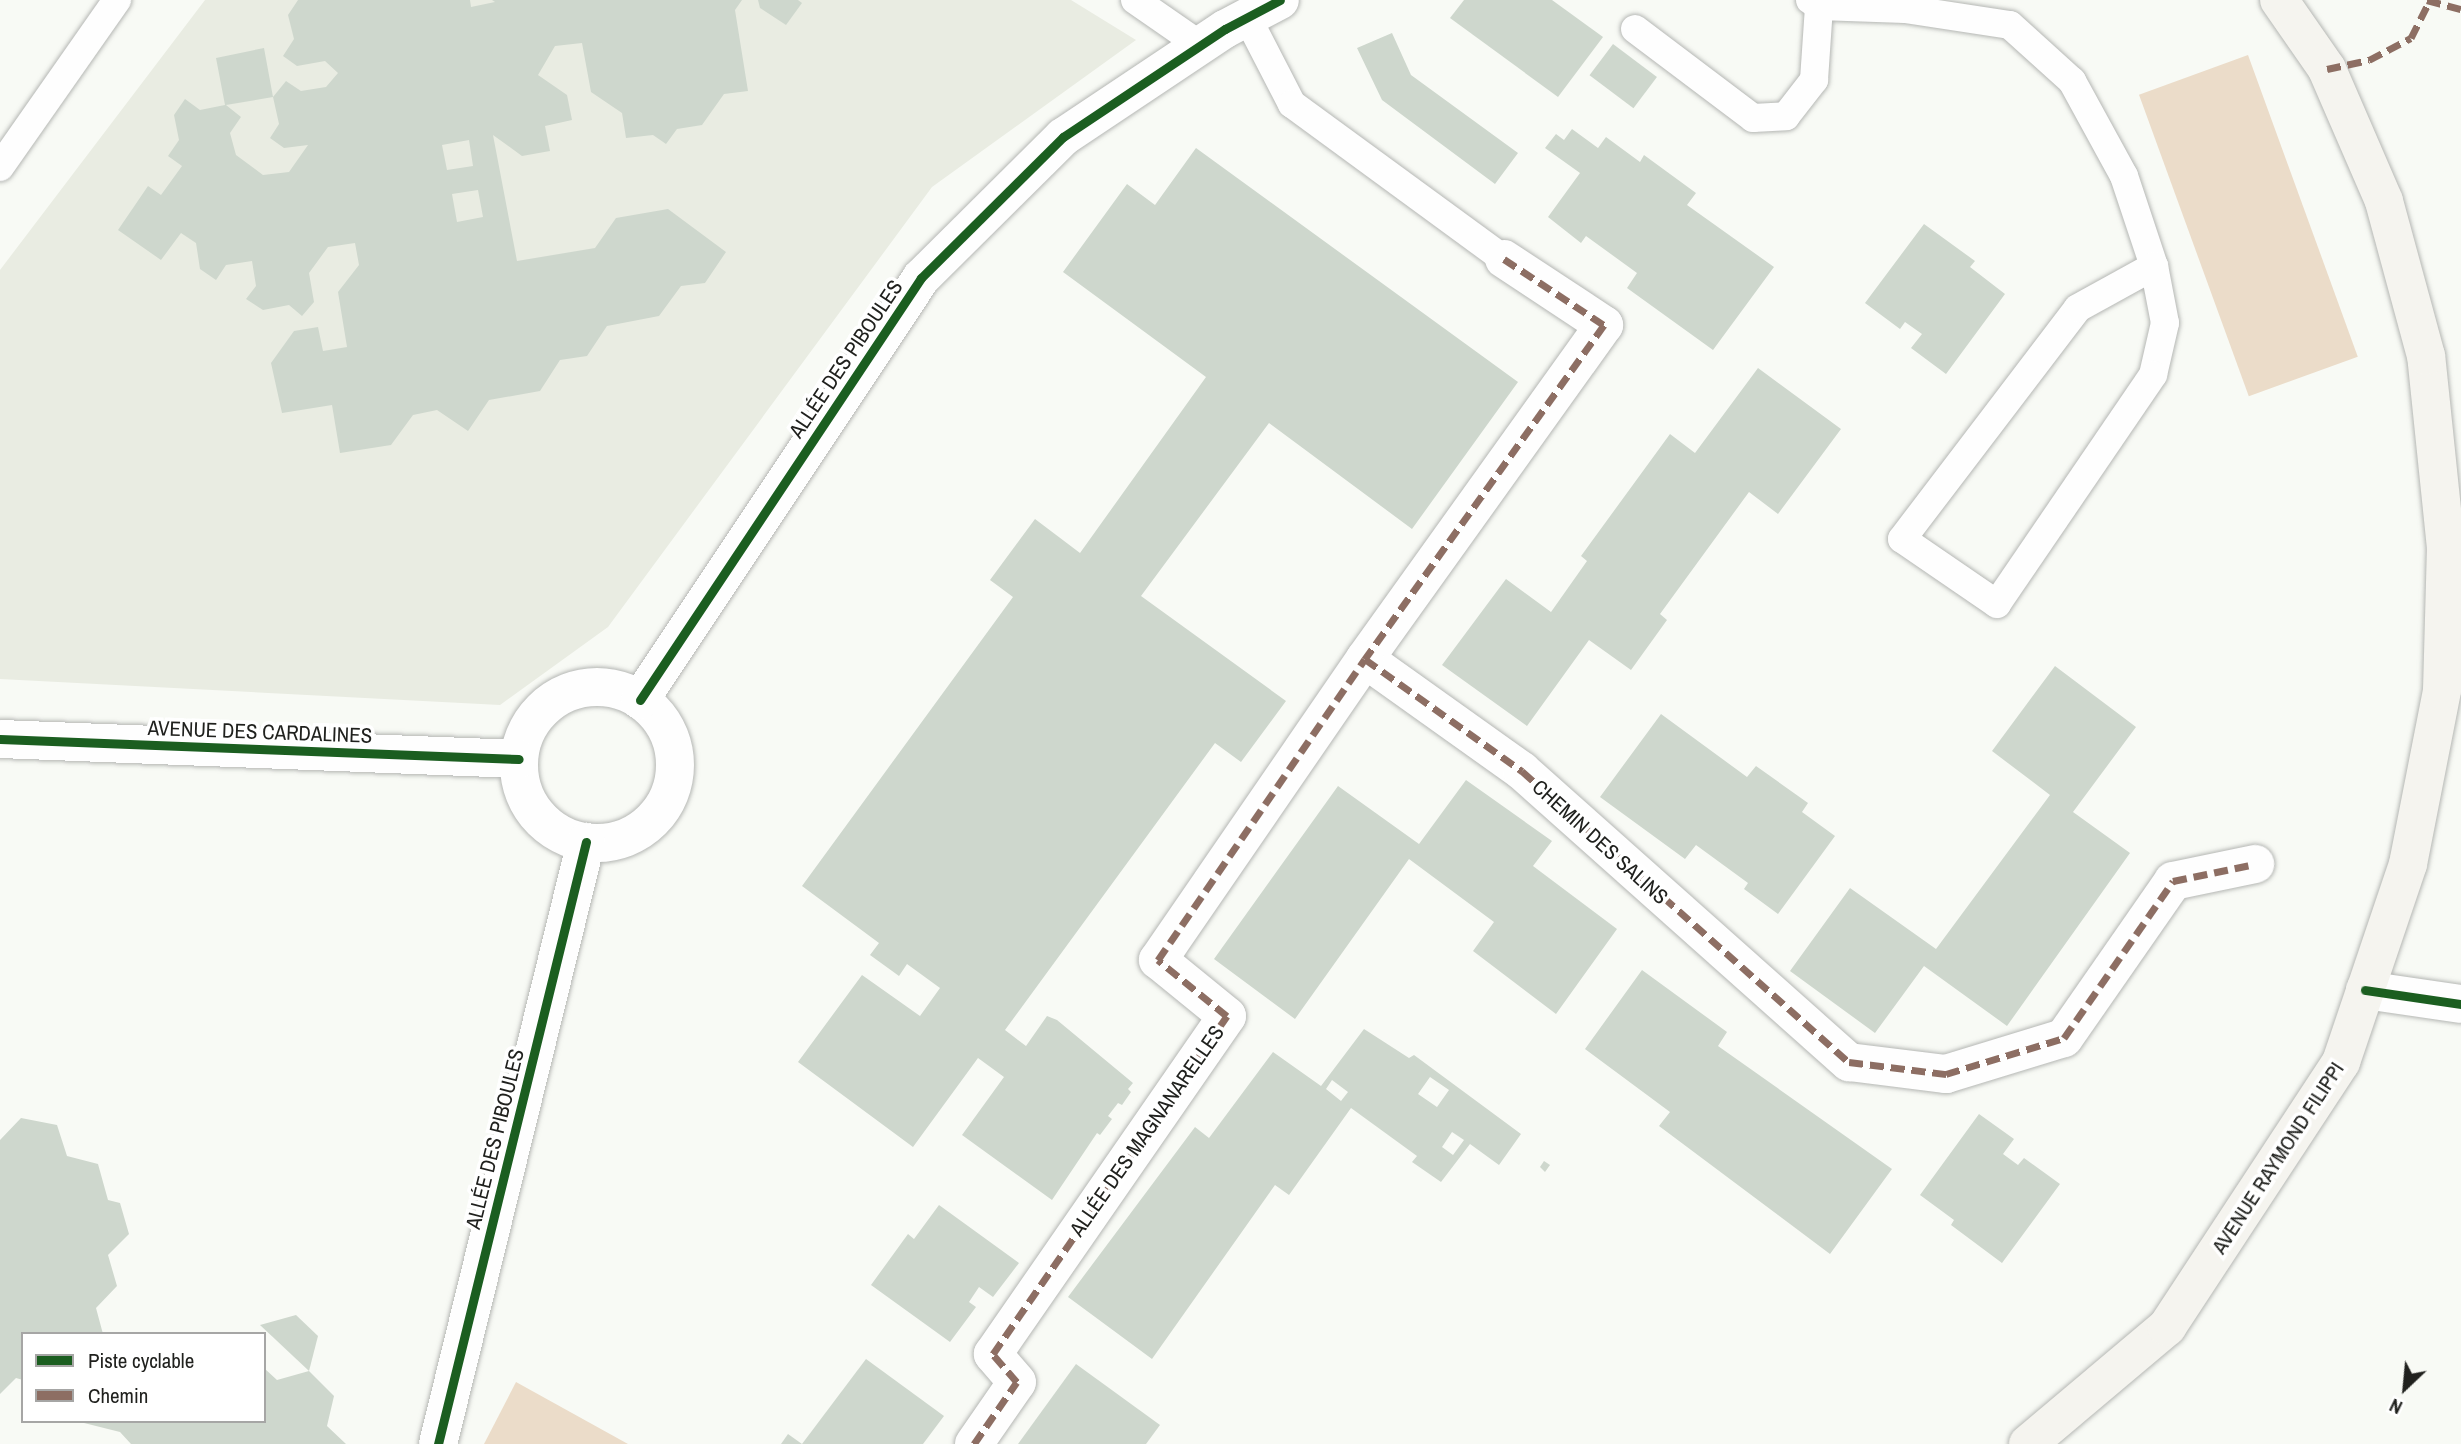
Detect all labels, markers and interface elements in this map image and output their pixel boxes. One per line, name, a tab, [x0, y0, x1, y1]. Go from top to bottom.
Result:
street label: ALLÉE DES PIBOULES	[784, 275, 908, 443]
street label: AVENUE DES CARDALINES	[147, 715, 373, 749]
street label: CHEMIN DES SALINS	[1527, 774, 1673, 910]
street label: ALLÉE DES MAGNANARELLES	[1064, 1021, 1230, 1241]
street label: ALLÉE DES PIBOULES	[460, 1046, 530, 1232]
street label: AVENUE RAYMOND FILIPPI	[2207, 1057, 2349, 1259]
legend	[21, 1332, 266, 1423]
text: Piste cyclable	[88, 1346, 194, 1375]
north arrow	[2370, 1353, 2440, 1423]
text: Chemin	[88, 1381, 148, 1410]
text: N	[2385, 1393, 2407, 1421]

